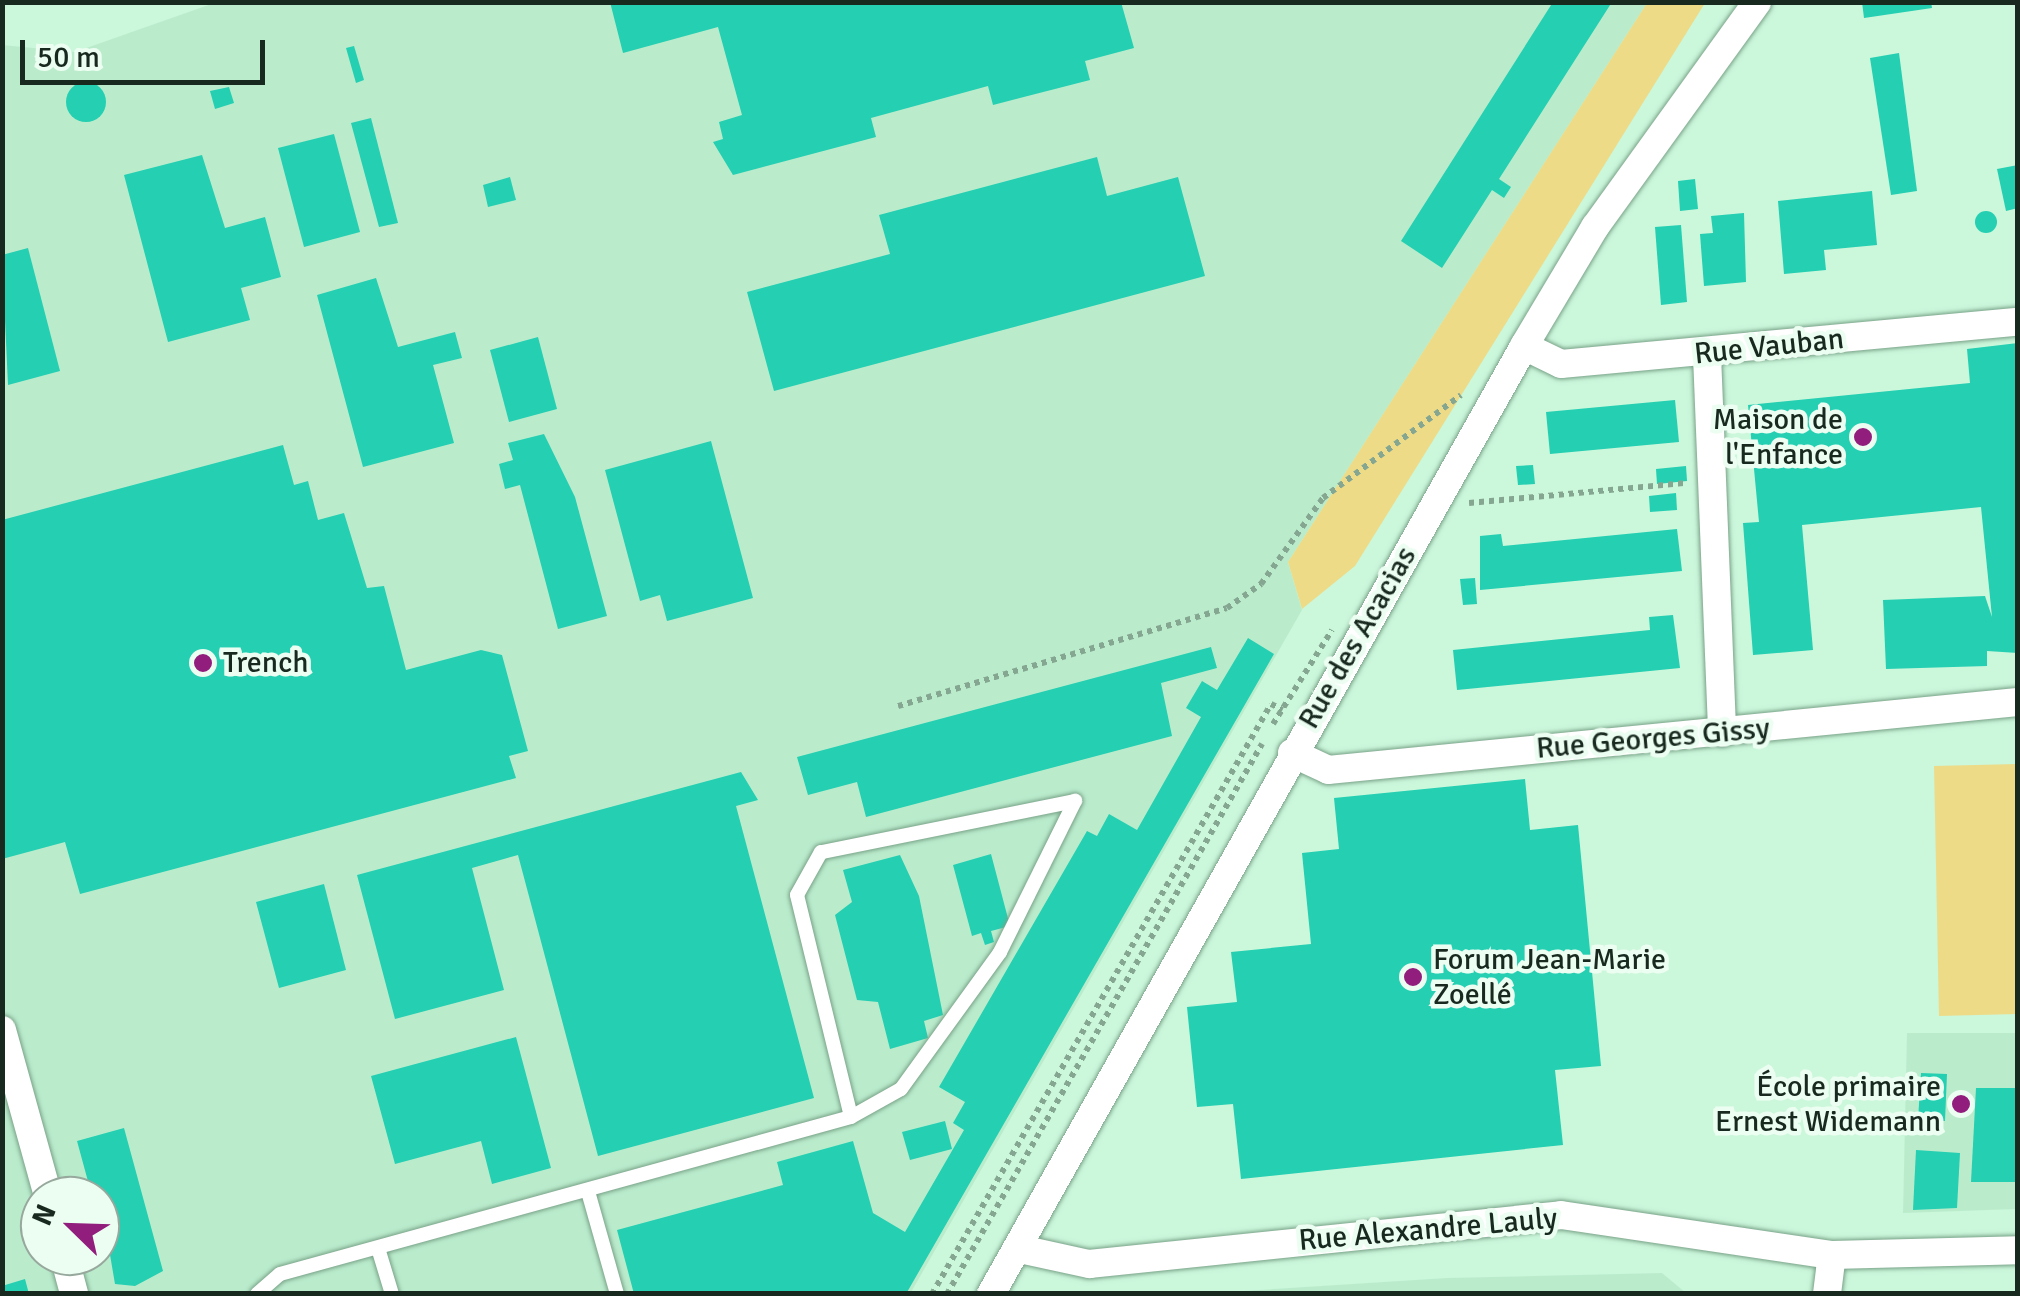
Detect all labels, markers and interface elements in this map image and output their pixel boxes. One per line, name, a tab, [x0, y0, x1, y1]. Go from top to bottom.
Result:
scale bar	[25, 20, 270, 82]
text: 50 m	[37, 39, 100, 76]
street label: Rue Vauban	[1692, 321, 1846, 373]
place label: Maison de l'Enfance	[1713, 402, 1843, 472]
marker: Maison de l'Enfance	[1852, 426, 1874, 448]
street label: Rue des Acacias	[1291, 541, 1425, 735]
place label: Trench	[223, 645, 309, 681]
marker: Trench	[192, 652, 214, 674]
street label: Rue Georges Gissy	[1535, 711, 1771, 767]
place label: Forum Jean-Marie Zoellé	[1433, 942, 1666, 1012]
marker: Forum Jean-Marie Zoellé	[1402, 966, 1424, 988]
place label: École primaire Ernest Widemann	[1715, 1069, 1941, 1140]
marker: École primaire Ernest Widemann	[1950, 1093, 1972, 1115]
north arrow	[20, 1176, 120, 1276]
text: N	[25, 1199, 64, 1231]
street label: Rue Alexandre Lauly	[1297, 1201, 1559, 1259]

